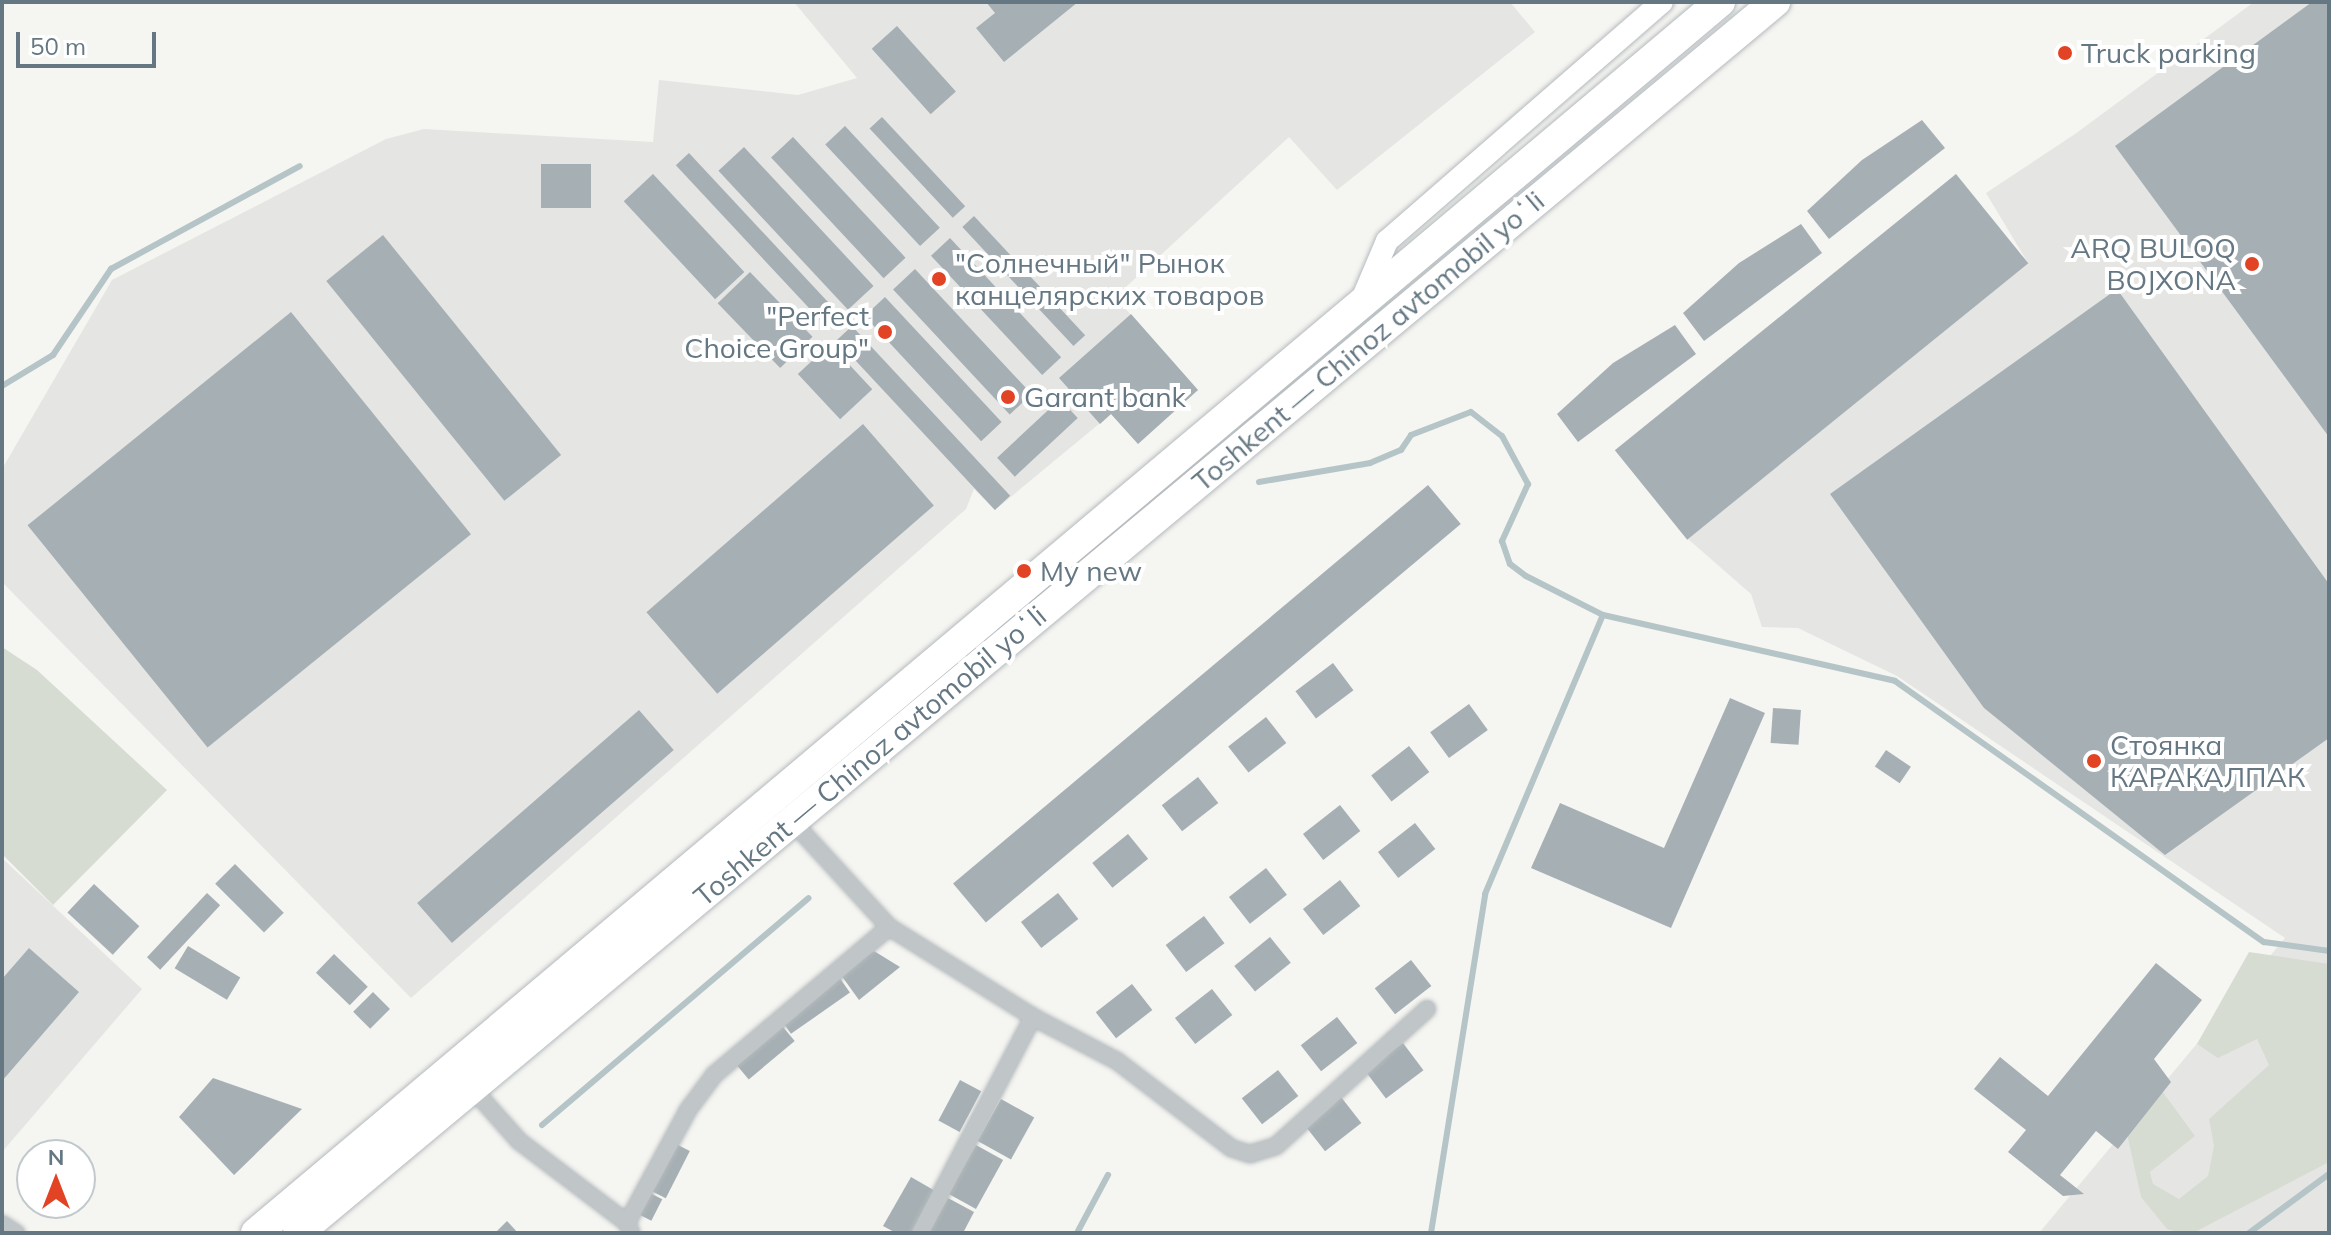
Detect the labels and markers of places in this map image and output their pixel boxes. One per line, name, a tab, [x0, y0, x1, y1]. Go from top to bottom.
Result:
place label: Truck parking	[2081, 36, 2256, 70]
marker: Truck parking	[2056, 44, 2074, 62]
place label: ARQ BULOQ BOJXONA	[2070, 231, 2236, 297]
place label: "Солнечный" Рынок канцелярских товаров	[955, 246, 1264, 312]
marker: ARQ BULOQ BOJXONA	[2243, 255, 2261, 273]
marker: "Солнечный" Рынок канцелярских товаров	[930, 270, 948, 288]
place label: "Perfect Choice Group"	[684, 299, 869, 365]
marker: "Perfect Choice Group"	[876, 323, 894, 341]
place label: Garant bank	[1024, 380, 1186, 414]
marker: Garant bank	[999, 388, 1017, 406]
place label: My new	[1040, 554, 1142, 588]
marker: My new	[1015, 562, 1033, 580]
place label: Стоянка КАРАКАЛПАК	[2110, 728, 2305, 794]
marker: Стоянка КАРАКАЛПАК	[2085, 752, 2103, 770]

